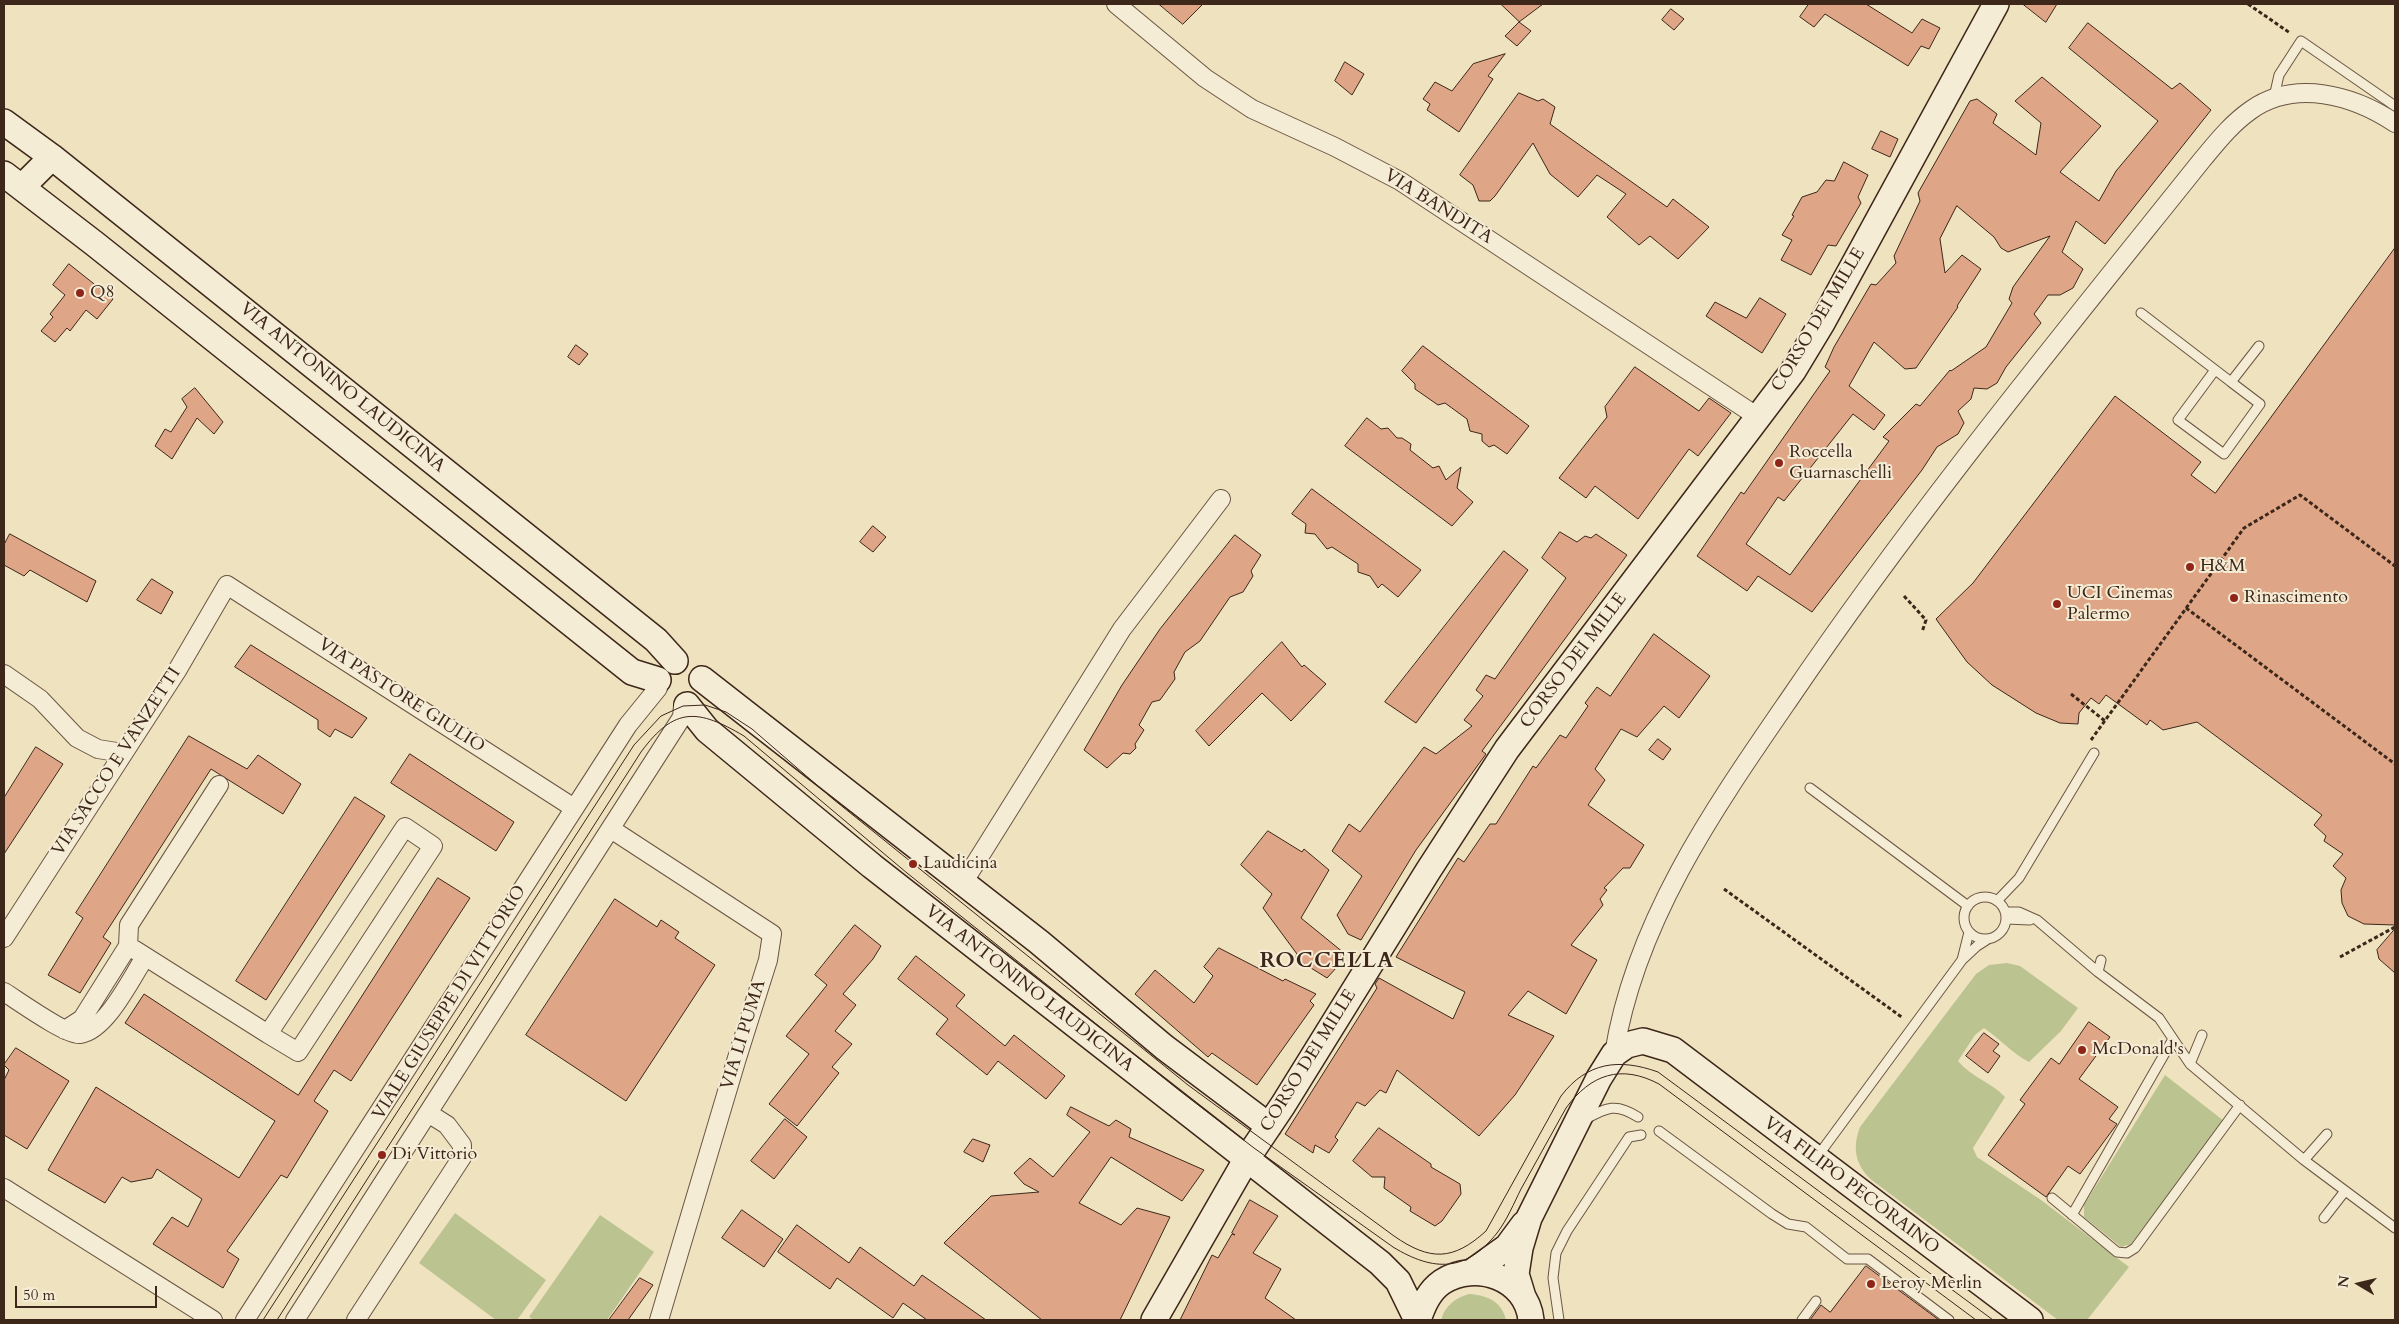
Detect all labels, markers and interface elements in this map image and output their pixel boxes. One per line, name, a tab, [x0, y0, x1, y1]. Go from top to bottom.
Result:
street label: VIA BANDITA	[1380, 165, 1496, 249]
street label: CORSO DEI MILLE	[1768, 244, 1870, 396]
place label: Q8	[90, 282, 115, 304]
marker: Q8	[74, 287, 86, 299]
street label: VIA ANTONINO LAUDICINA	[235, 298, 449, 478]
place label: Roccella Guarnaschelli	[1789, 442, 1892, 484]
marker: Roccella Guarnaschelli	[1773, 457, 1785, 469]
place label: H&M	[2200, 556, 2245, 578]
marker: H&M	[2184, 561, 2196, 573]
place label: UCI Cinemas Palermo	[2067, 583, 2173, 626]
place label: Rinascimento	[2244, 587, 2348, 609]
street label: CORSO DEI MILLE	[1516, 589, 1632, 733]
marker: Rinascimento	[2228, 592, 2240, 604]
marker: UCI Cinemas Palermo	[2051, 598, 2063, 610]
street label: VIA PASTORE GIULIO	[314, 634, 488, 758]
street label: VIA SACCO E VANZETTI	[48, 664, 186, 860]
place label: Laudicina	[923, 853, 997, 875]
marker: Laudicina	[907, 858, 919, 870]
street label: VIALE GIUSEPPE DI VITTORIO	[369, 882, 531, 1124]
street label: VIA ANTONINO LAUDICINA	[921, 901, 1137, 1077]
district label: ROCCELLA	[1259, 949, 1395, 975]
street label: VIA LI PUMA	[717, 977, 771, 1093]
street label: CORSO DEI MILLE	[1256, 986, 1362, 1136]
place label: McDonald's	[2092, 1039, 2184, 1061]
marker: McDonald's	[2076, 1044, 2088, 1056]
street label: VIA FILIPO PECORAINO	[1759, 1113, 1943, 1259]
place label: Di Vittorio	[392, 1144, 477, 1166]
marker: Di Vittorio	[376, 1149, 388, 1161]
north arrow	[2334, 1259, 2384, 1309]
place label: Leroy Merlin	[1881, 1273, 1982, 1295]
text: N	[2333, 1274, 2354, 1289]
scale bar	[18, 1276, 160, 1308]
marker: Leroy Merlin	[1865, 1278, 1877, 1290]
text: 50 m	[23, 1285, 55, 1305]

